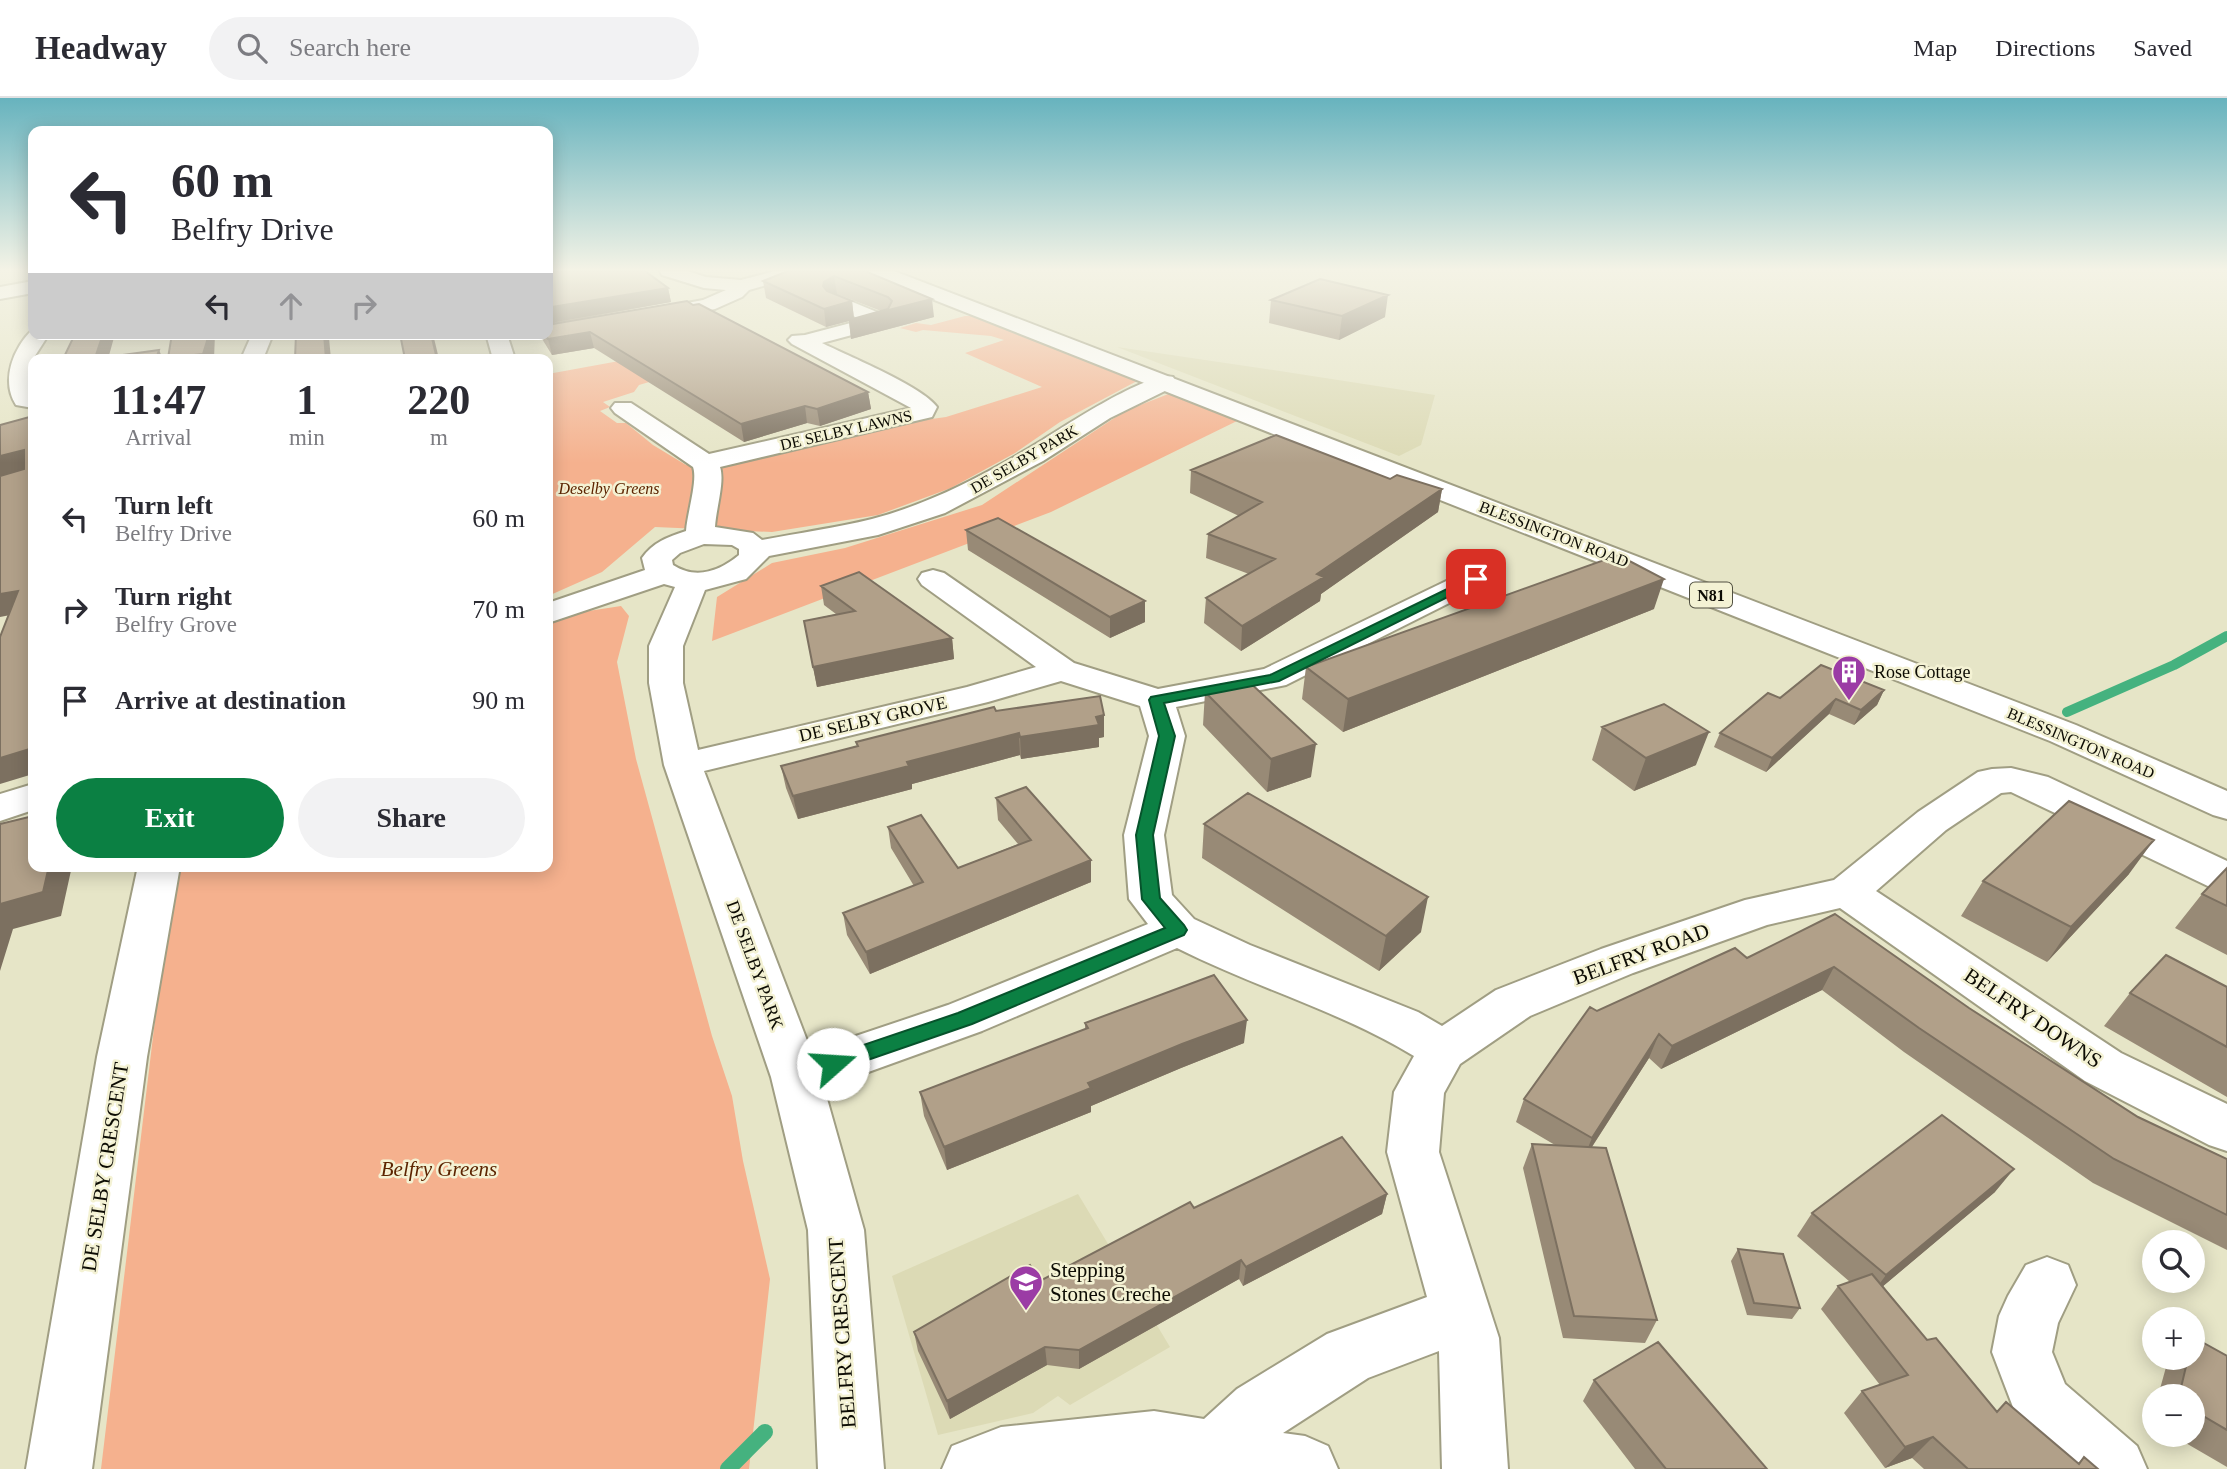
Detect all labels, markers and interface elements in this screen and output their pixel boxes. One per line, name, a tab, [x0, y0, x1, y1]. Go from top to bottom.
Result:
search box	[209, 17, 699, 80]
icon: search	[233, 29, 271, 67]
text: Headway	[35, 30, 167, 66]
text: Search here	[289, 33, 411, 62]
text: Map	[1913, 35, 1957, 61]
text: Directions	[1995, 35, 2095, 61]
text: Saved	[2133, 35, 2192, 61]
text: 60 m	[171, 153, 273, 208]
icon: left	[56, 154, 147, 245]
text: Belfry Drive	[171, 211, 334, 247]
icon: left	[199, 287, 237, 325]
icon: ahead	[272, 287, 310, 325]
icon: right	[345, 287, 383, 325]
text: 11:47	[111, 377, 206, 423]
text: 1	[296, 377, 317, 423]
text: 220	[407, 377, 470, 423]
street label: DE SELBY LAWNS	[778, 407, 914, 453]
street label: DE SELBY PARK	[968, 421, 1081, 497]
text: Arrival	[125, 425, 192, 450]
text: min	[289, 425, 325, 450]
text: m	[430, 425, 448, 450]
park label: Deselby Greens	[557, 480, 660, 498]
text: Turn left	[115, 491, 213, 520]
street label: BLESSINGTON ROAD	[1477, 498, 1631, 570]
icon: left	[56, 500, 94, 538]
text: 60 m	[472, 504, 525, 533]
text: Belfry Drive	[115, 521, 232, 546]
pin	[1446, 549, 1506, 609]
icon: arrive	[1457, 560, 1495, 598]
text: Turn right	[115, 582, 232, 611]
road number: N81	[1690, 582, 1732, 608]
icon: right	[56, 591, 94, 629]
text: 70 m	[472, 595, 525, 624]
text: Belfry Grove	[115, 612, 237, 637]
building icon: Rose Cottage	[1830, 653, 1868, 702]
place label: Rose Cottage	[1874, 662, 1971, 682]
icon: arrive	[56, 682, 94, 720]
text: Arrive at destination	[115, 686, 346, 715]
text: 90 m	[472, 686, 525, 715]
street label: DE SELBY GROVE	[797, 692, 949, 746]
street label: BLESSINGTON ROAD	[2005, 704, 2157, 782]
button: Exit	[56, 778, 284, 858]
button: Share	[298, 778, 525, 858]
street label: DE SELBY PARK	[722, 898, 788, 1032]
street label: BELFRY ROAD	[1570, 918, 1712, 990]
street label: BELFRY DOWNS	[1960, 963, 2106, 1073]
position arrow	[796, 1027, 870, 1101]
street label: DE SELBY CRESCENT	[77, 1060, 133, 1273]
park label: Belfry Greens	[381, 1157, 497, 1181]
map controls	[2142, 1230, 2205, 1447]
button: search	[2142, 1230, 2205, 1293]
street label: BELFRY CRESCENT	[823, 1237, 861, 1429]
place label: Stepping Stones Creche	[1050, 1258, 1171, 1306]
school or university icon: Stepping Stones Creche	[1007, 1263, 1045, 1312]
button: +	[2142, 1307, 2205, 1370]
button: −	[2142, 1384, 2205, 1447]

